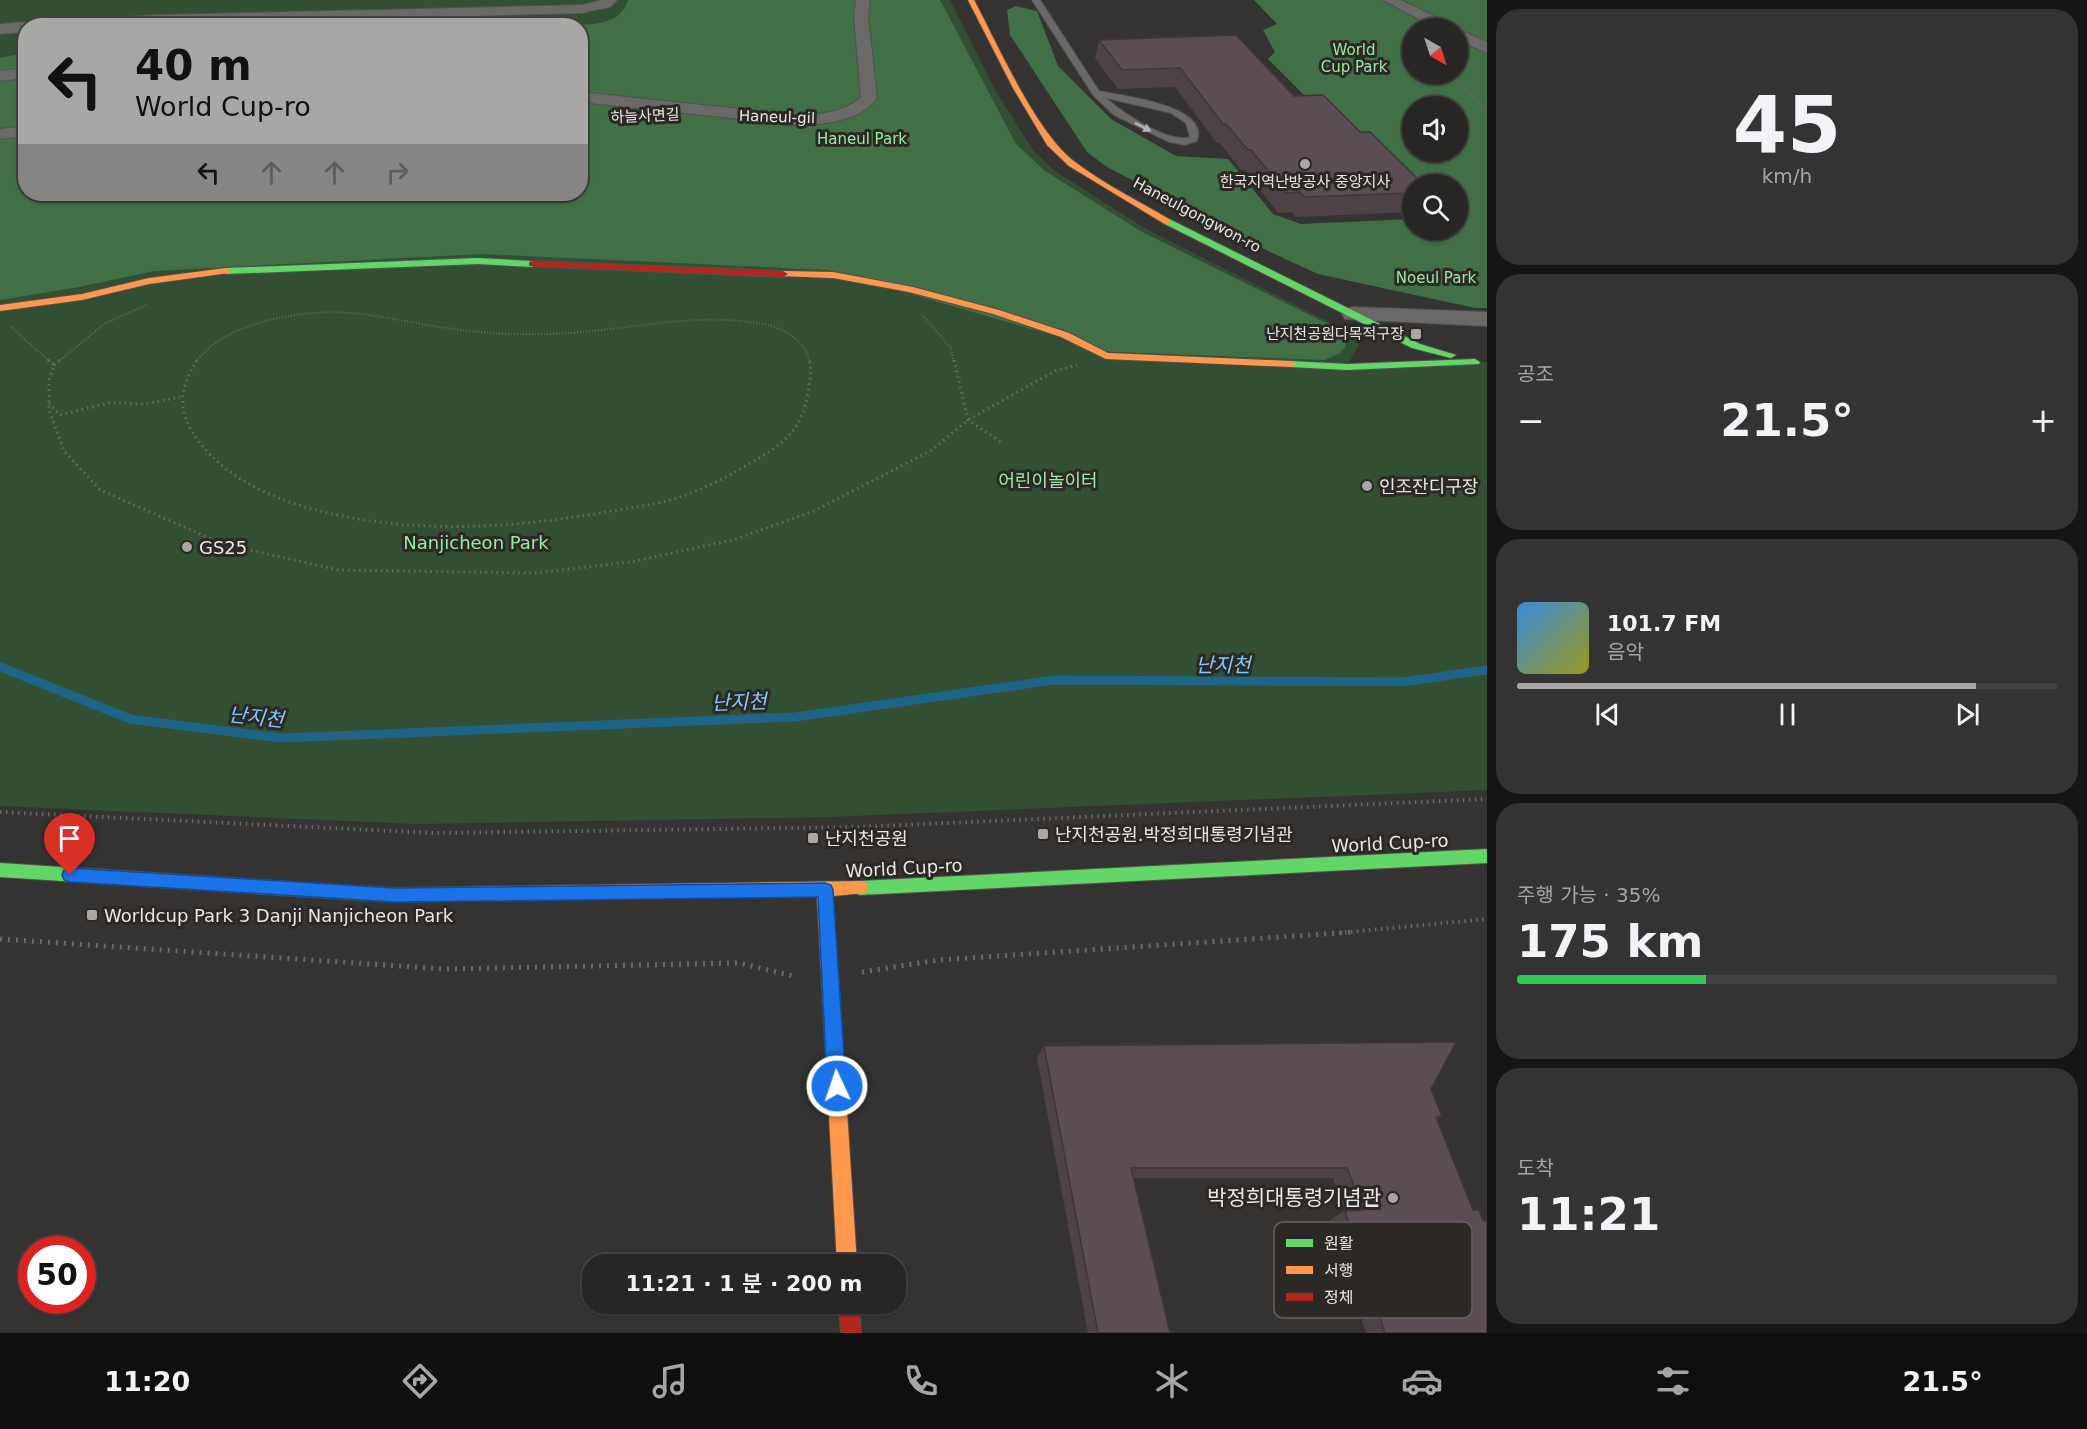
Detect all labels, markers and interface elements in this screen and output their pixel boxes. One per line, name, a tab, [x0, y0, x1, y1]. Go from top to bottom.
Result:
north arrow	[1402, 18, 1468, 84]
map controls	[1402, 18, 1468, 240]
text: 40 m	[135, 41, 252, 90]
park label: World Cup Park	[1321, 41, 1388, 76]
icon: left	[36, 42, 114, 120]
text: 45	[1733, 80, 1841, 170]
text: World Cup-ro	[135, 91, 311, 122]
button: sound	[1402, 96, 1468, 162]
street label: 하늘사면길	[610, 105, 680, 127]
street label: Haneul-gil	[739, 107, 815, 127]
one-way arrow	[1135, 122, 1152, 132]
park label: Haneul Park	[817, 130, 907, 148]
icon: left	[192, 156, 225, 189]
icon: ahead	[255, 156, 288, 189]
icon: ahead	[318, 156, 351, 189]
icon: right	[381, 156, 414, 189]
marker: 한국지역난방공사 중앙지사	[1298, 157, 1312, 171]
text: km/h	[1762, 164, 1812, 188]
place label: 한국지역난방공사 중앙지사	[1220, 173, 1390, 191]
street label: Haneulgongwon-ro	[1130, 174, 1264, 256]
button: search	[1402, 174, 1468, 240]
park label: Noeul Park	[1396, 269, 1477, 287]
place label: 난지천공원다목적구장	[1266, 325, 1404, 343]
marker: 난지천공원다목적구장	[1409, 327, 1423, 341]
text: 공조	[1517, 362, 1554, 386]
text: 21.5°	[1720, 394, 1854, 447]
text: −	[1517, 401, 1545, 440]
text: +	[2029, 401, 2057, 440]
park label: 어린이놀이터	[998, 470, 1098, 491]
place label: 인조잔디구장	[1379, 476, 1478, 497]
marker: 인조잔디구장	[1360, 479, 1374, 493]
park label: Nanjicheon Park	[403, 532, 549, 553]
place label: GS25	[199, 537, 247, 558]
marker: GS25	[180, 540, 194, 554]
text: 101.7 FM	[1607, 611, 1721, 636]
text: 음악	[1607, 640, 1644, 664]
water label: 난지천	[1195, 653, 1253, 677]
water label: 난지천	[711, 689, 770, 715]
icon: previous	[1591, 698, 1624, 731]
icon: pause	[1771, 698, 1804, 731]
icon: next	[1951, 698, 1984, 731]
water label: 난지천	[227, 702, 287, 732]
pin	[44, 813, 95, 875]
icon: arrive	[53, 822, 86, 855]
place label: 난지천공원.박정희대통령기념관	[1055, 824, 1293, 845]
marker: 난지천공원.박정희대통령기념관	[1036, 827, 1050, 841]
place label: 난지천공원	[825, 828, 908, 849]
street label: World Cup-ro	[1331, 829, 1449, 857]
marker: 난지천공원	[806, 831, 820, 845]
street label: World Cup-ro	[845, 854, 963, 882]
text: 주행 가능 · 35%	[1517, 883, 1660, 907]
place label: Worldcup Park 3 Danji Nanjicheon Park	[104, 905, 454, 926]
marker: Worldcup Park 3 Danji Nanjicheon Park	[85, 908, 99, 922]
text: 175 km	[1517, 915, 1703, 968]
position arrow	[805, 1054, 869, 1118]
text: 도착	[1517, 1156, 1554, 1180]
place label: 박정희대통령기념관	[1207, 1186, 1381, 1210]
text: 11:21	[1517, 1188, 1660, 1241]
marker: 박정희대통령기념관	[1386, 1191, 1400, 1205]
legend	[1274, 1222, 1472, 1318]
text: 원활	[1324, 1234, 1354, 1253]
speed limit sign: 50	[18, 1236, 96, 1314]
text: 서행	[1324, 1261, 1353, 1280]
text: 11:21 · 1 분 · 200 m	[625, 1271, 863, 1296]
text: 정체	[1324, 1288, 1353, 1307]
icon: directions	[399, 1360, 441, 1402]
icon: music	[649, 1360, 691, 1402]
icon: phone	[900, 1360, 942, 1402]
icon: climate	[1151, 1360, 1193, 1402]
icon: car	[1401, 1360, 1443, 1402]
icon: filters	[1652, 1360, 1694, 1402]
text: 11:20	[104, 1366, 190, 1397]
text: 21.5°	[1903, 1366, 1983, 1397]

